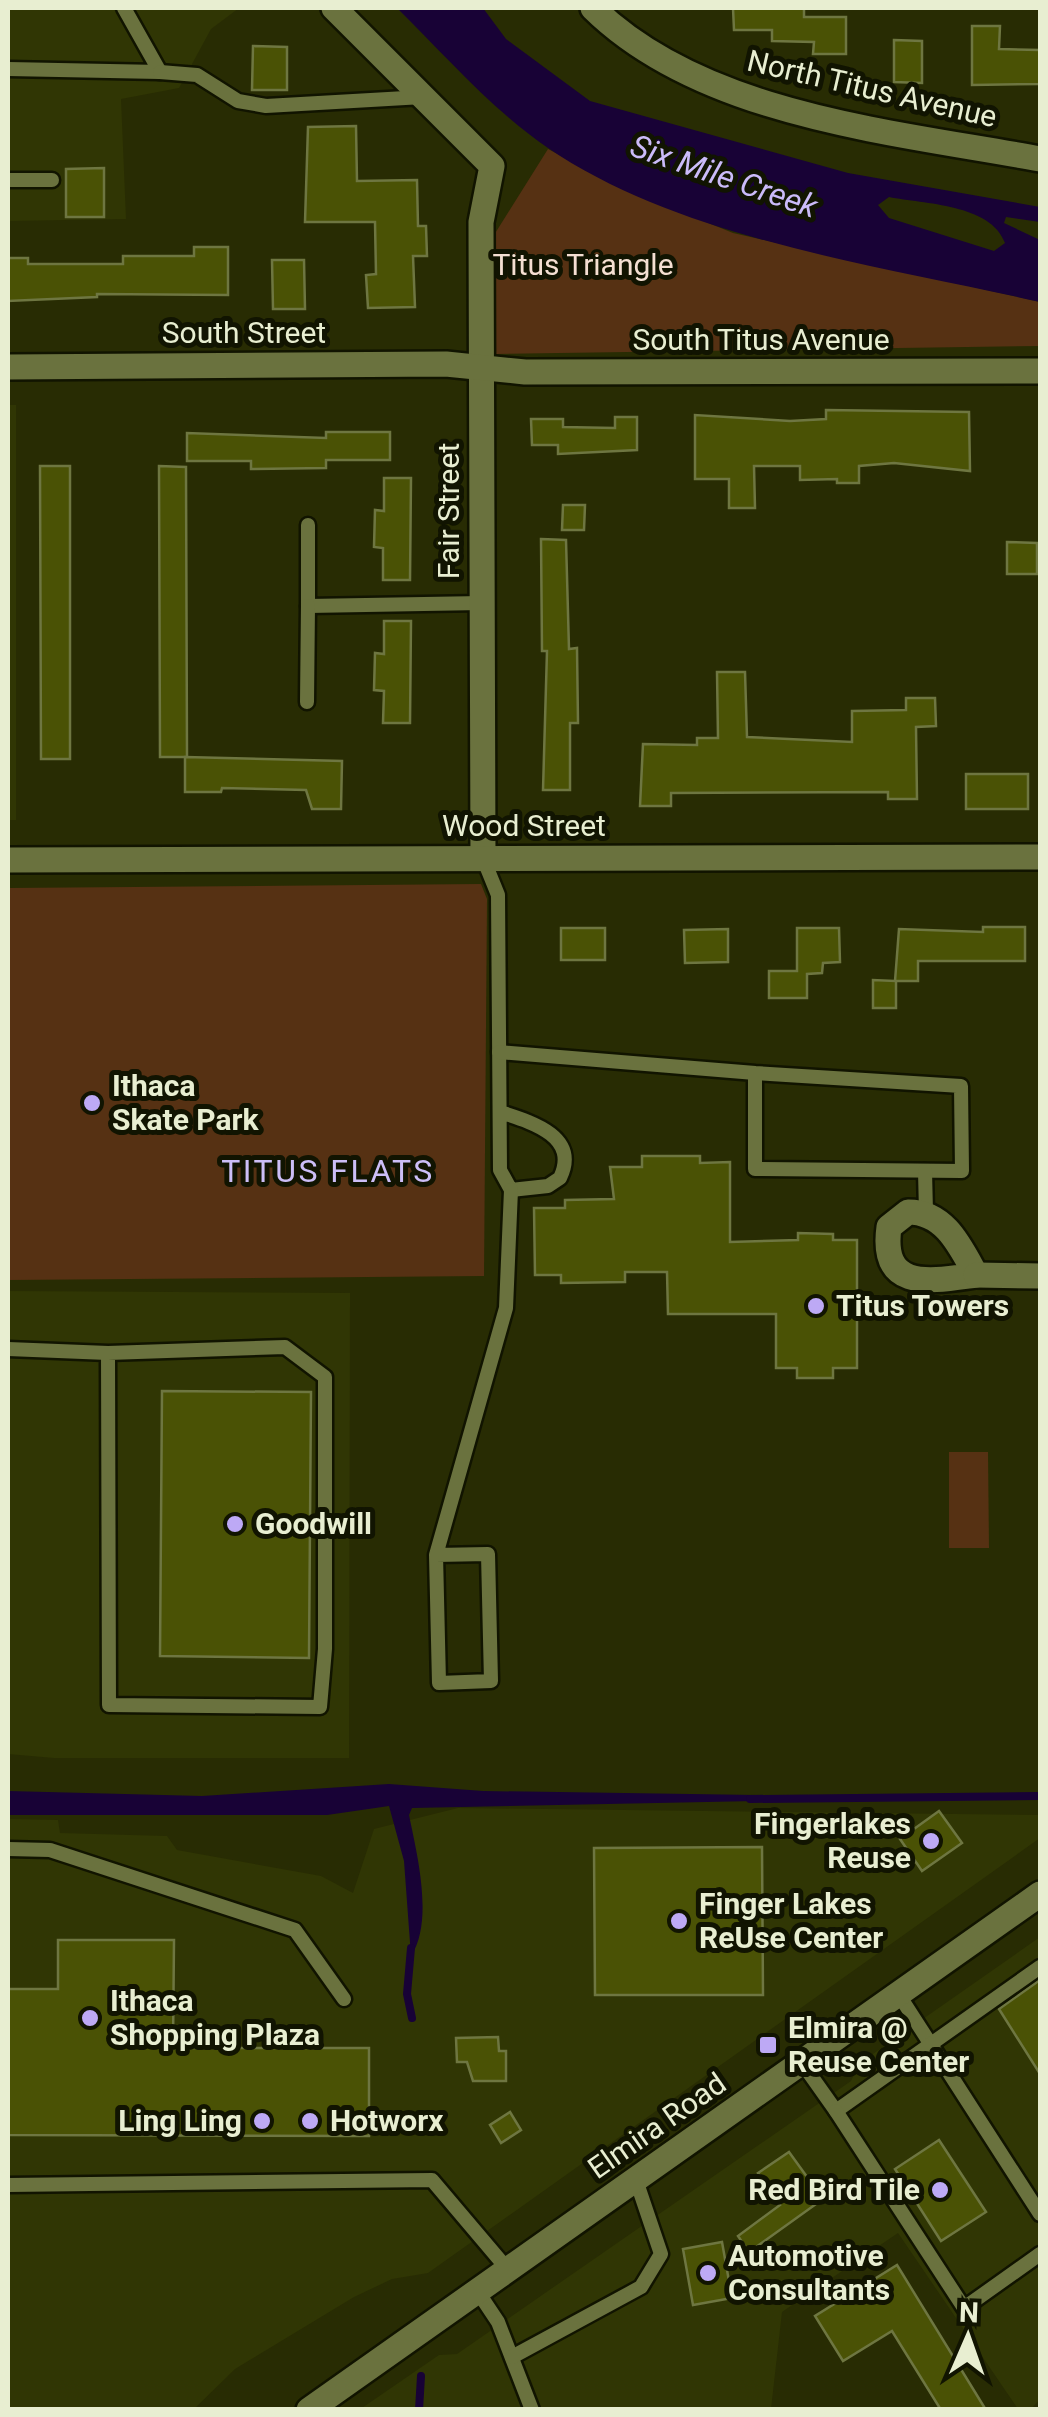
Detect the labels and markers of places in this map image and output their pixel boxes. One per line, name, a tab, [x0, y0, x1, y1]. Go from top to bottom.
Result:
place label: Ithaca Skate Park	[112, 1068, 260, 1137]
marker: Ithaca Skate Park	[81, 1092, 103, 1114]
place label: Titus Towers	[836, 1288, 1009, 1323]
marker: Titus Towers	[805, 1295, 827, 1317]
place label: Goodwill	[255, 1506, 372, 1541]
marker: Goodwill	[224, 1513, 246, 1535]
place label: Fingerlakes Reuse	[754, 1806, 911, 1875]
marker: Fingerlakes Reuse	[920, 1830, 942, 1852]
place label: Finger Lakes ReUse Center	[699, 1886, 883, 1955]
marker: Finger Lakes ReUse Center	[668, 1910, 690, 1932]
place label: Ithaca Shopping Plaza	[110, 1983, 320, 2052]
marker: Ithaca Shopping Plaza	[79, 2007, 101, 2029]
place label: Elmira @ Reuse Center	[788, 2010, 969, 2079]
marker: Elmira @ Reuse Center	[757, 2034, 779, 2056]
place label: Ling Ling	[118, 2103, 242, 2138]
place label: Hotworx	[330, 2103, 444, 2138]
marker: Ling Ling	[251, 2110, 273, 2132]
marker: Hotworx	[299, 2110, 321, 2132]
place label: Red Bird Tile	[748, 2172, 920, 2207]
marker: Red Bird Tile	[929, 2179, 951, 2201]
place label: Automotive Consultants	[728, 2238, 890, 2307]
marker: Automotive Consultants	[697, 2262, 719, 2284]

